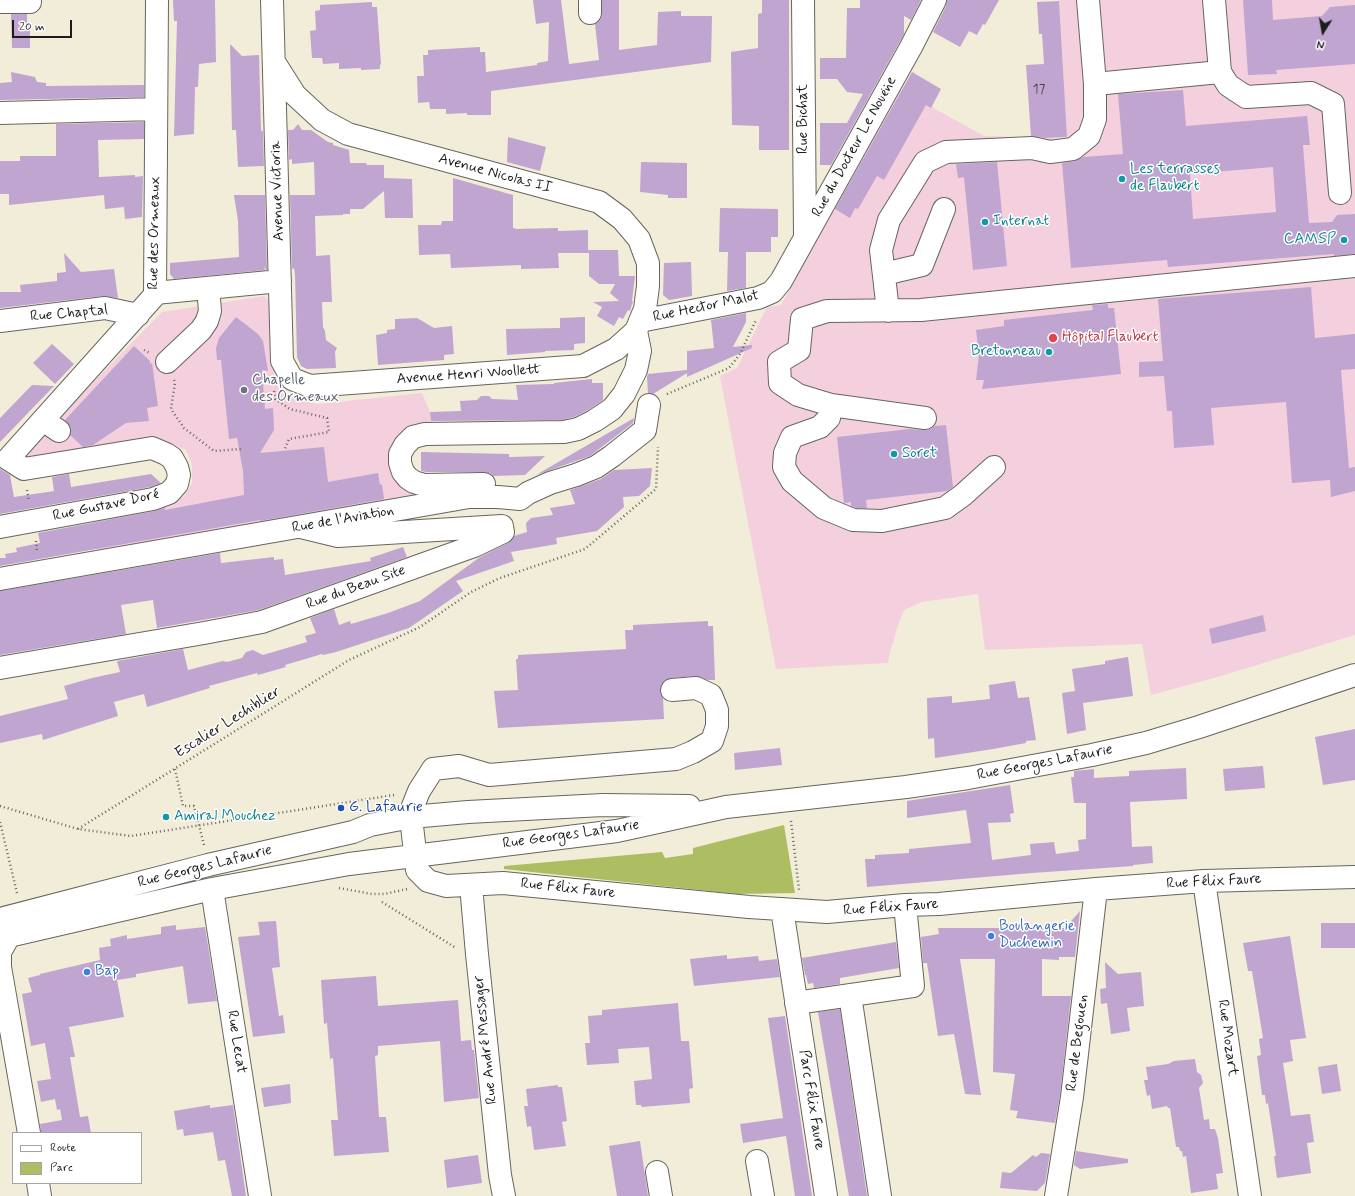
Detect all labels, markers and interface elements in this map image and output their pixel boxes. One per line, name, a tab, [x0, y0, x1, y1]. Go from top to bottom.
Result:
scale bar	[14, 12, 74, 38]
north arrow	[1303, 12, 1343, 52]
text: 20 m	[19, 19, 45, 35]
text: N	[1316, 36, 1326, 51]
street label: Rue du Docteur Le Nouëne	[809, 73, 901, 221]
house number: 17	[1033, 82, 1045, 98]
street label: Rue Bichat	[795, 84, 813, 154]
street label: Avenue Victoria	[267, 141, 289, 241]
street label: Avenue Nicolas II	[436, 150, 554, 198]
place label: Les terrasses de Flaubert	[1130, 161, 1220, 196]
marker: Les terrasses de Flaubert	[1117, 174, 1127, 184]
street label: Rue des Ormeaux	[145, 176, 165, 290]
place label: Internat	[993, 213, 1049, 231]
marker: Internat	[980, 217, 990, 227]
place label: CAMSP	[1284, 231, 1336, 249]
marker: CAMSP	[1339, 235, 1349, 245]
street label: Rue Hector Malot	[651, 287, 761, 327]
street label: Rue Chaptal	[29, 302, 109, 326]
place label: Hôpital Flaubert	[1062, 329, 1158, 347]
marker: Hôpital Flaubert	[1047, 332, 1059, 344]
place label: Bretonneau	[971, 343, 1041, 361]
marker: Bretonneau	[1044, 347, 1054, 357]
street label: Avenue Henri Woollett	[396, 361, 542, 389]
place label: Chapelle des Ormeaux	[252, 372, 339, 407]
marker: Chapelle des Ormeaux	[239, 385, 249, 395]
place label: Soret	[902, 445, 937, 463]
marker: Soret	[889, 449, 899, 459]
street label: Rue Gustave Doré	[51, 486, 161, 526]
street label: Rue de l'Aviation	[291, 502, 395, 538]
street label: Rue du Beau Site	[304, 562, 408, 614]
street label: Escalier Lechiblier	[172, 683, 284, 763]
street label: Rue Georges Lafaurie	[976, 741, 1114, 785]
place label: G. Lafaurie	[349, 799, 423, 817]
marker: G. Lafaurie	[336, 803, 346, 813]
place label: Amiral Mouchez	[174, 808, 276, 826]
marker: Amiral Mouchez	[161, 812, 171, 822]
street label: Rue Georges Lafaurie	[502, 816, 640, 854]
street label: Rue Georges Lafaurie	[136, 842, 274, 892]
street label: Rue Félix Faure	[1166, 871, 1262, 893]
street label: Rue Félix Faure	[520, 875, 616, 903]
street label: Rue Félix Faure	[843, 896, 939, 920]
place label: Boulangerie Duchemin	[999, 918, 1075, 953]
marker: Boulangerie Duchemin	[986, 931, 996, 941]
place label: Bap	[95, 963, 119, 981]
marker: Bap	[82, 967, 92, 977]
street label: Rue André Messager	[470, 975, 502, 1105]
street label: Rue de Begouen	[1063, 993, 1093, 1093]
street label: Rue Mozart	[1213, 999, 1241, 1077]
street label: Rue Lecat	[222, 1009, 250, 1075]
street label: Parc Félix Faure	[794, 1048, 828, 1152]
legend	[12, 1132, 142, 1184]
text: Route	[50, 1140, 76, 1156]
text: Parc	[50, 1160, 73, 1176]

